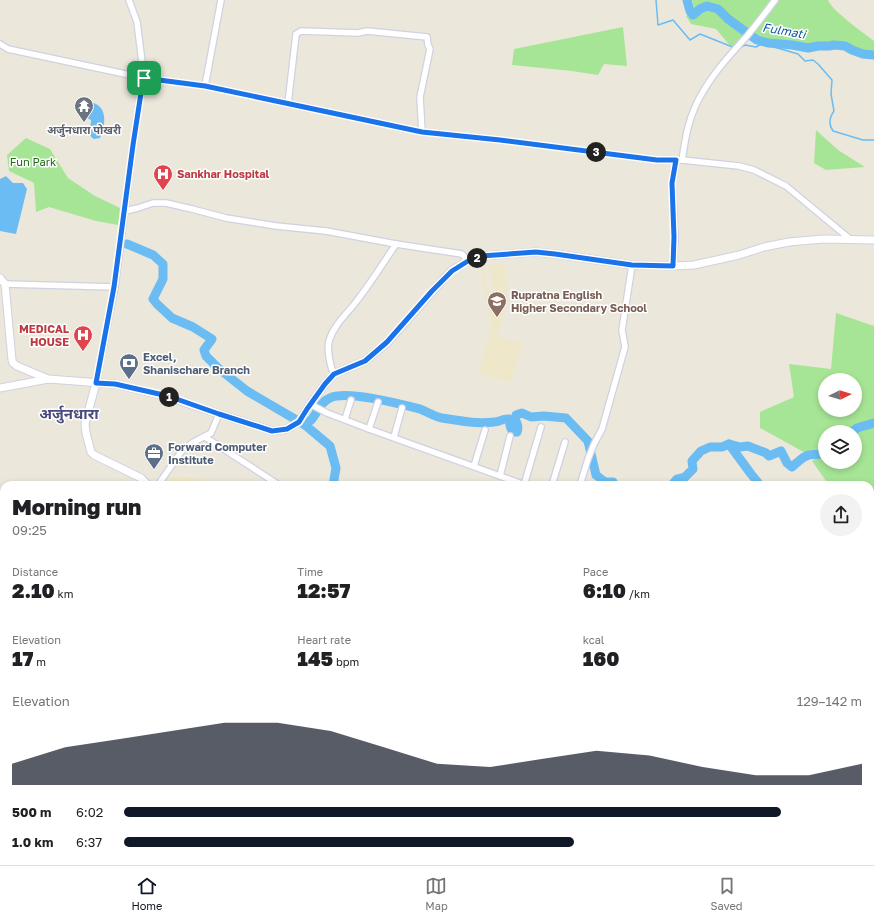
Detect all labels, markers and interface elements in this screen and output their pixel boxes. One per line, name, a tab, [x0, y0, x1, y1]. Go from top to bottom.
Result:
water label: Fulmati	[761, 19, 809, 42]
pin	[127, 61, 161, 95]
icon: arrive	[133, 67, 155, 89]
temple icon: अर्जुनधारा पोखरी	[73, 95, 95, 123]
place label: अर्जुनधारा पोखरी	[47, 123, 122, 138]
pin: 3	[586, 142, 606, 162]
text: 3	[593, 145, 599, 158]
park label: Fun Park	[10, 155, 56, 168]
hospital icon: Sankhar Hospital	[152, 163, 174, 191]
place label: Sankhar Hospital	[177, 167, 270, 180]
pin: 2	[467, 248, 487, 268]
text: 2	[474, 251, 480, 264]
place label: Rupratna English Higher Secondary School	[511, 288, 647, 314]
school or university icon: Rupratna English Higher Secondary School	[486, 290, 508, 318]
place label: MEDICAL HOUSE	[19, 322, 70, 348]
hospital icon: MEDICAL HOUSE	[72, 324, 94, 352]
place label: Excel, Shanischare Branch	[143, 350, 250, 376]
bank icon: Excel, Shanischare Branch	[118, 352, 140, 380]
north arrow	[818, 373, 862, 417]
map controls	[818, 373, 862, 469]
pin: 1	[159, 387, 179, 407]
text: 1	[166, 390, 172, 403]
district label: अर्जुनधारा	[39, 404, 99, 424]
button: layers	[818, 425, 862, 469]
place label: Forward Computer Institute	[168, 440, 268, 466]
office icon: Forward Computer Institute	[143, 442, 165, 470]
text: Morning run	[12, 493, 141, 520]
button: share	[820, 494, 862, 536]
text: 09:25	[12, 522, 47, 538]
text: Distance	[12, 565, 58, 578]
text: Time	[297, 565, 323, 578]
text: Pace	[583, 565, 608, 578]
text: 2.10	[12, 578, 55, 602]
text: 12:57	[297, 578, 350, 602]
text: 6:10	[583, 578, 626, 602]
text: km	[55, 587, 73, 600]
text: /km	[626, 587, 650, 600]
text: Elevation	[12, 633, 61, 646]
text: Heart rate	[297, 633, 351, 646]
text: kcal	[583, 633, 604, 646]
text: 17	[12, 646, 34, 670]
text: 145	[297, 646, 333, 670]
text: 160	[583, 646, 619, 670]
text: m	[34, 655, 46, 668]
text: bpm	[333, 655, 359, 668]
text: Elevation	[12, 693, 70, 709]
text: 129–142 m	[797, 693, 862, 709]
text: 500 m	[12, 804, 51, 820]
text: 6:02	[76, 804, 103, 820]
text: 1.0 km	[12, 834, 53, 850]
text: 6:37	[76, 834, 102, 850]
tab: Home	[131, 875, 162, 912]
tab: Map	[425, 875, 448, 912]
tab: Saved	[710, 875, 743, 912]

